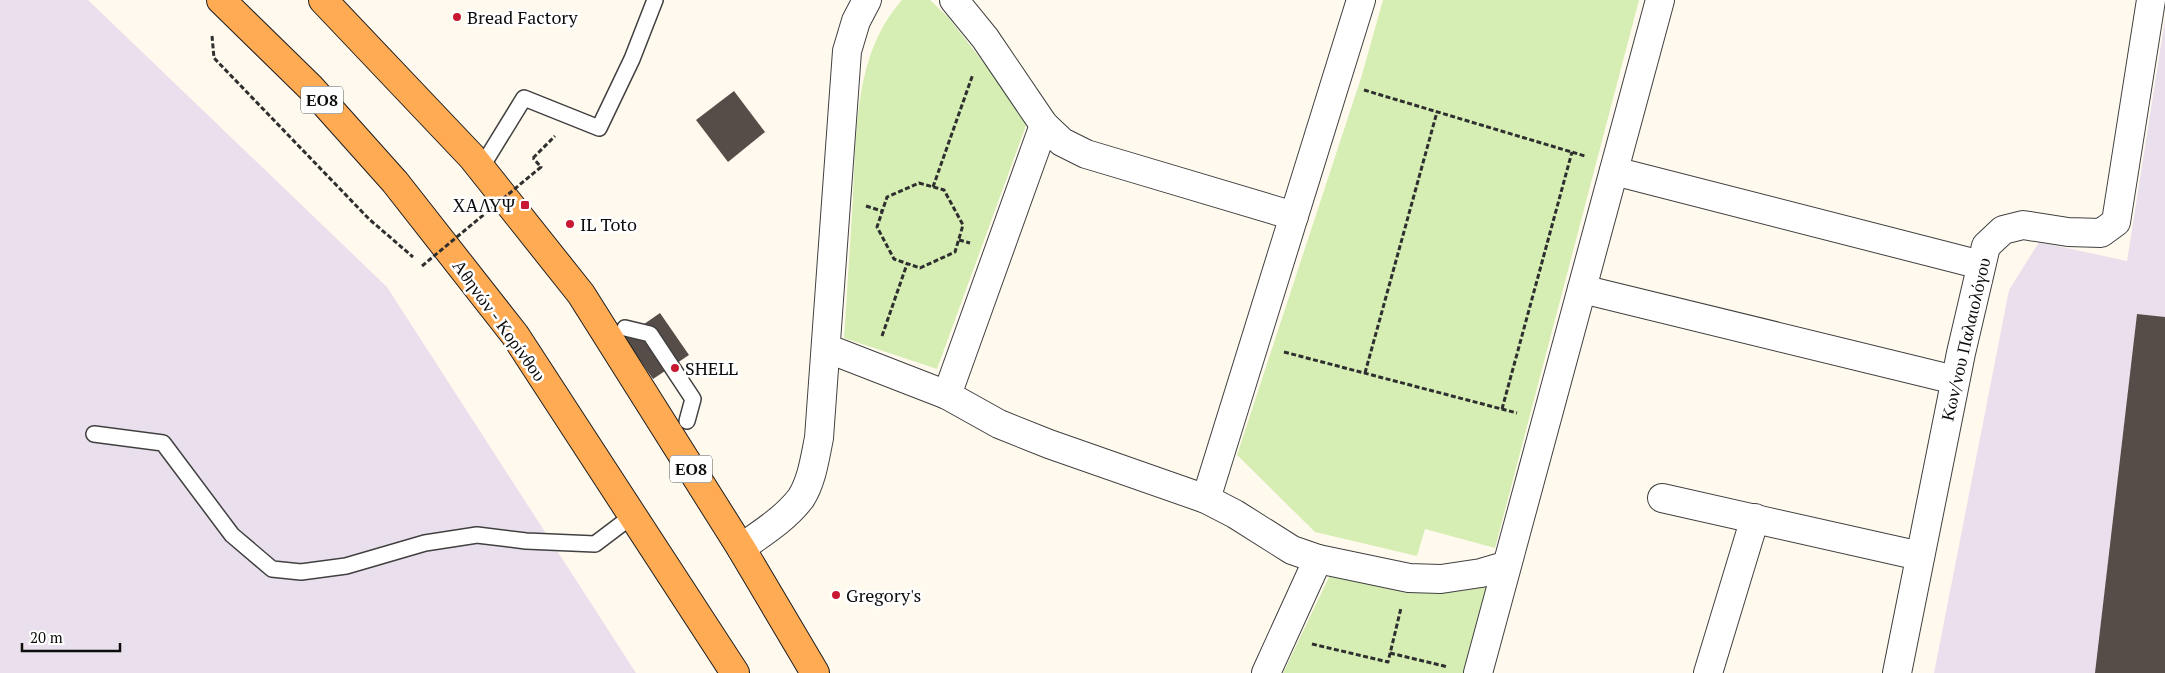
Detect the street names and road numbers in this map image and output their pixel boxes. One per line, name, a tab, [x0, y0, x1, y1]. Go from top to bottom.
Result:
road number: ΕΟ8	[301, 86, 343, 114]
street label: Αθηνών - Κορίνθου	[448, 254, 552, 386]
street label: Κων/νου Παλαιολόγου	[1935, 255, 1995, 423]
road number: ΕΟ8	[670, 456, 712, 482]

